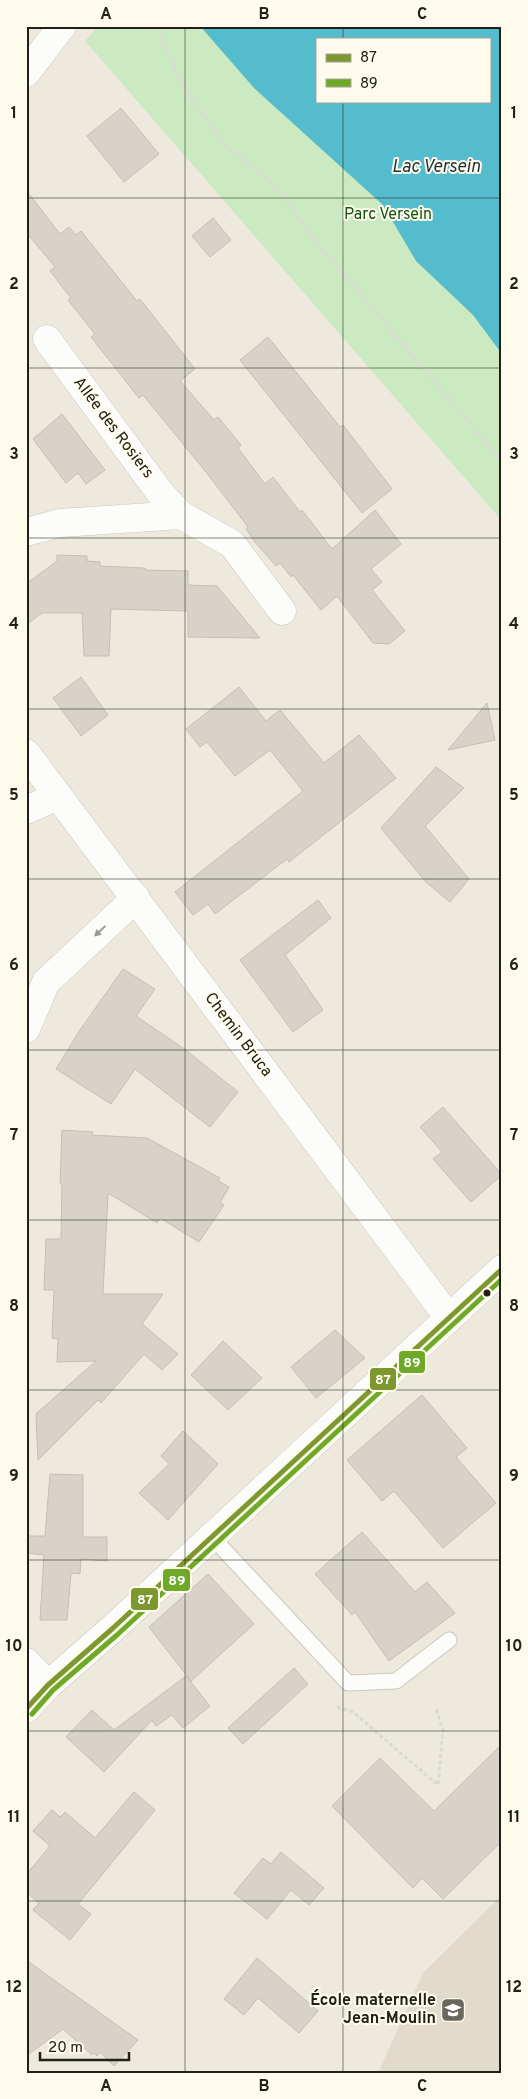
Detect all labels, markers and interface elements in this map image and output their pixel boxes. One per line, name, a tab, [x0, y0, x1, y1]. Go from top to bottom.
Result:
text: A	[100, 5, 112, 25]
text: B	[258, 5, 270, 25]
text: C	[417, 5, 427, 25]
legend	[316, 38, 490, 102]
text: 87	[360, 49, 377, 68]
text: 89	[360, 75, 378, 94]
text: 1	[11, 104, 17, 124]
text: 1	[511, 104, 517, 124]
water label: Lac Versein	[392, 156, 480, 179]
park label: Parc Versein	[344, 205, 432, 225]
text: 2	[9, 275, 19, 295]
text: 2	[509, 275, 519, 295]
street label: Allée des Rosiers	[68, 373, 158, 483]
text: 3	[9, 445, 19, 465]
text: 3	[509, 445, 519, 465]
text: 4	[9, 615, 19, 635]
text: 4	[509, 615, 519, 635]
text: 5	[9, 786, 19, 806]
text: 5	[509, 786, 519, 806]
one-way arrow	[95, 925, 107, 937]
text: 6	[9, 956, 19, 976]
text: 6	[509, 956, 519, 976]
street label: Chemin Bruca	[200, 989, 276, 1081]
text: 7	[10, 1126, 18, 1146]
text: 7	[510, 1126, 518, 1146]
unlabelled marker	[482, 1288, 492, 1298]
text: 8	[9, 1297, 19, 1317]
text: 8	[509, 1297, 519, 1317]
line badge: 89	[398, 1350, 426, 1374]
text: 89	[403, 1355, 421, 1372]
line badge: 87	[369, 1367, 397, 1391]
text: 87	[375, 1372, 391, 1389]
text: 9	[9, 1467, 19, 1487]
text: 9	[509, 1467, 519, 1487]
line badge: 89	[162, 1568, 191, 1592]
text: 89	[168, 1573, 186, 1590]
line badge: 87	[130, 1587, 159, 1611]
text: 87	[137, 1592, 153, 1609]
text: 10	[6, 1637, 22, 1657]
text: 10	[506, 1637, 522, 1657]
text: 11	[8, 1808, 20, 1828]
text: 11	[508, 1808, 520, 1828]
text: 12	[6, 1978, 22, 1998]
text: 12	[506, 1978, 522, 1998]
place label: École maternelle Jean-Moulin	[310, 1989, 436, 2029]
school or university icon: École maternelle Jean-Moulin	[440, 1997, 466, 2023]
scale bar	[40, 2029, 129, 2061]
text: 20 m	[48, 2039, 83, 2058]
text: A	[100, 2077, 112, 2097]
text: B	[258, 2077, 270, 2097]
text: C	[417, 2077, 427, 2097]

